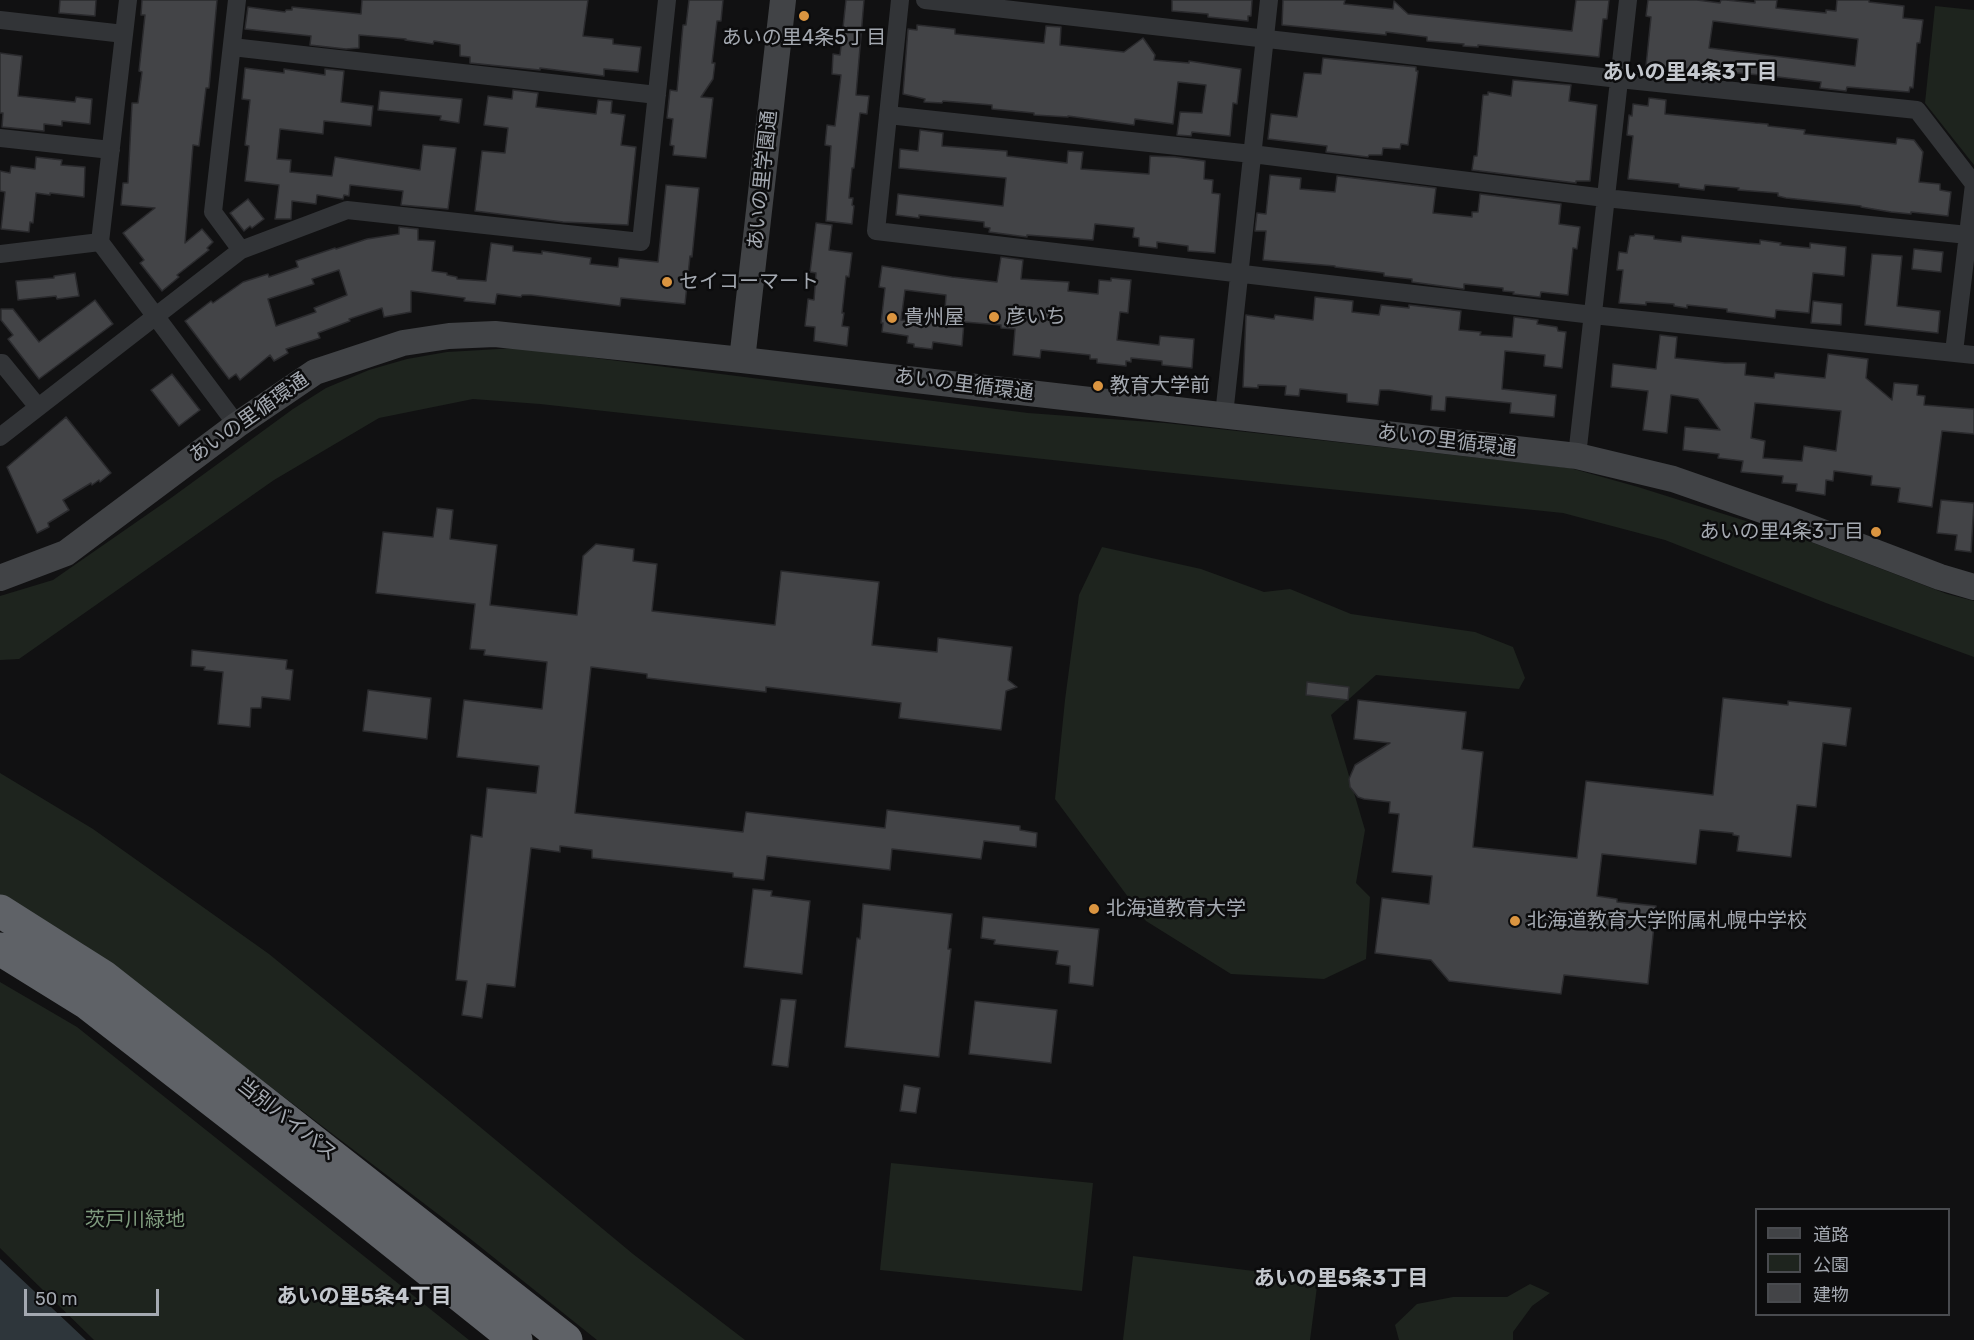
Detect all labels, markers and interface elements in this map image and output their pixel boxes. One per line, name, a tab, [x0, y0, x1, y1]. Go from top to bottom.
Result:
marker: あいの里4条5丁目	[797, 9, 811, 23]
place label: あいの里4条5丁目	[722, 26, 886, 50]
district label: あいの里4条3丁目	[1602, 60, 1778, 86]
street label: あいの里学園通	[744, 109, 782, 251]
place label: セイコーマート	[679, 270, 819, 294]
marker: セイコーマート	[660, 275, 674, 289]
place label: 彦いち	[1006, 305, 1066, 329]
place label: 貴州屋	[904, 306, 964, 330]
marker: 彦いち	[987, 310, 1001, 324]
marker: 貴州屋	[885, 311, 899, 325]
street label: あいの里循環通	[893, 365, 1035, 405]
street label: あいの里循環通	[185, 368, 313, 468]
place label: 教育大学前	[1110, 374, 1210, 398]
marker: 教育大学前	[1091, 379, 1105, 393]
street label: あいの里循環通	[1376, 421, 1518, 461]
place label: あいの里4条3丁目	[1700, 520, 1864, 544]
marker: あいの里4条3丁目	[1869, 525, 1883, 539]
place label: 北海道教育大学	[1106, 897, 1246, 921]
marker: 北海道教育大学	[1087, 902, 1101, 916]
place label: 北海道教育大学附属札幌中学校	[1527, 909, 1807, 933]
marker: 北海道教育大学附属札幌中学校	[1508, 914, 1522, 928]
street label: 当別バイパス	[232, 1074, 342, 1166]
park label: 茨戸川緑地	[85, 1208, 185, 1232]
legend	[1755, 1208, 1950, 1316]
text: 道路	[1813, 1224, 1849, 1246]
text: 公園	[1813, 1254, 1849, 1276]
district label: あいの里5条3丁目	[1254, 1266, 1428, 1292]
scale bar	[27, 1277, 162, 1315]
district label: あいの里5条4丁目	[277, 1284, 451, 1310]
text: 建物	[1813, 1284, 1849, 1306]
text: 50 m	[35, 1288, 78, 1310]

